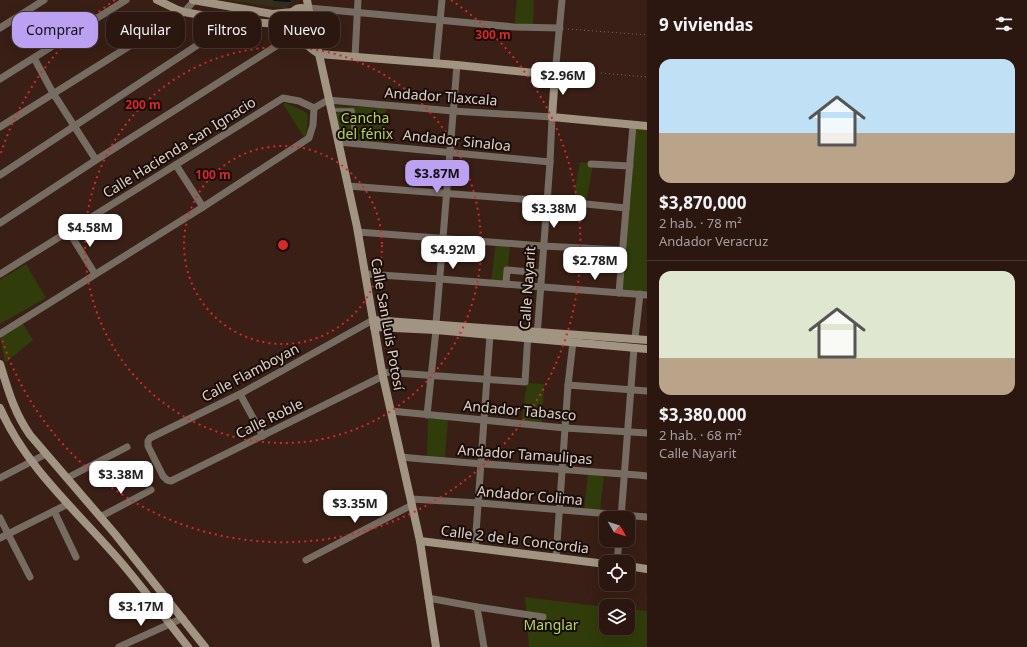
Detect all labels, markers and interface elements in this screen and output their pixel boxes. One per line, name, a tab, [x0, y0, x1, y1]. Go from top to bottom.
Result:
chip: Comprar	[12, 12, 98, 48]
chip: Alquilar	[106, 12, 185, 48]
chip: Filtros	[193, 12, 261, 48]
chip: Nuevo	[269, 12, 340, 48]
text: 9 viviendas	[659, 13, 753, 36]
icon: filters	[993, 13, 1015, 35]
text: 300 m	[475, 26, 511, 43]
pin: $2.96M	[530, 62, 596, 96]
text: $2.96M	[540, 66, 586, 84]
street label: Andador Tlaxcala	[384, 83, 498, 109]
icon: home	[801, 85, 873, 157]
street label: Calle Hacienda San Ignacio	[99, 92, 259, 202]
text: 200 m	[125, 96, 161, 113]
park label: Cancha del fénix	[337, 108, 394, 143]
street label: Andador Sinaloa	[402, 125, 512, 155]
pin: $3.87M	[404, 160, 470, 194]
text: $3.87M	[414, 164, 460, 182]
text: 100 m	[195, 166, 231, 183]
text: $3,870,000	[659, 191, 746, 214]
pin: $3.38M	[521, 195, 587, 229]
text: $3.38M	[531, 199, 577, 217]
pin: $4.58M	[57, 214, 123, 248]
text: 2 hab. · 78 m²	[659, 214, 742, 232]
text: $4.58M	[67, 218, 113, 236]
text: Andador Veracruz	[659, 232, 768, 250]
pin: $4.92M	[420, 236, 486, 270]
centre of rings	[276, 238, 290, 252]
text: $4.92M	[430, 240, 476, 258]
street label: Calle Nayarit	[515, 246, 539, 330]
pin: $2.78M	[562, 247, 628, 281]
text: $2.78M	[572, 251, 618, 269]
street label: Calle San Luis Potosí	[367, 256, 409, 392]
icon: home	[801, 297, 873, 369]
street label: Calle Flamboyan	[198, 338, 302, 406]
street label: Calle Roble	[232, 393, 306, 442]
street label: Andador Tabasco	[463, 396, 577, 424]
text: $3,380,000	[659, 403, 746, 426]
text: 2 hab. · 68 m²	[659, 426, 742, 444]
street label: Andador Tamaulipas	[457, 440, 593, 468]
text: Calle Nayarit	[659, 444, 736, 462]
pin: $3.38M	[88, 461, 154, 495]
text: $3.38M	[98, 465, 144, 483]
street label: Andador Colima	[476, 481, 584, 509]
pin: $3.35M	[322, 490, 388, 524]
text: $3.35M	[332, 494, 378, 512]
north arrow	[599, 511, 635, 547]
map controls	[599, 511, 635, 635]
street label: Calle 2 de la Concordia	[440, 520, 590, 558]
button: locate	[599, 555, 635, 591]
pin: $3.17M	[108, 593, 174, 627]
text: $3.17M	[118, 597, 164, 615]
button: layers	[599, 599, 635, 635]
park label: Manglar	[523, 615, 579, 634]

